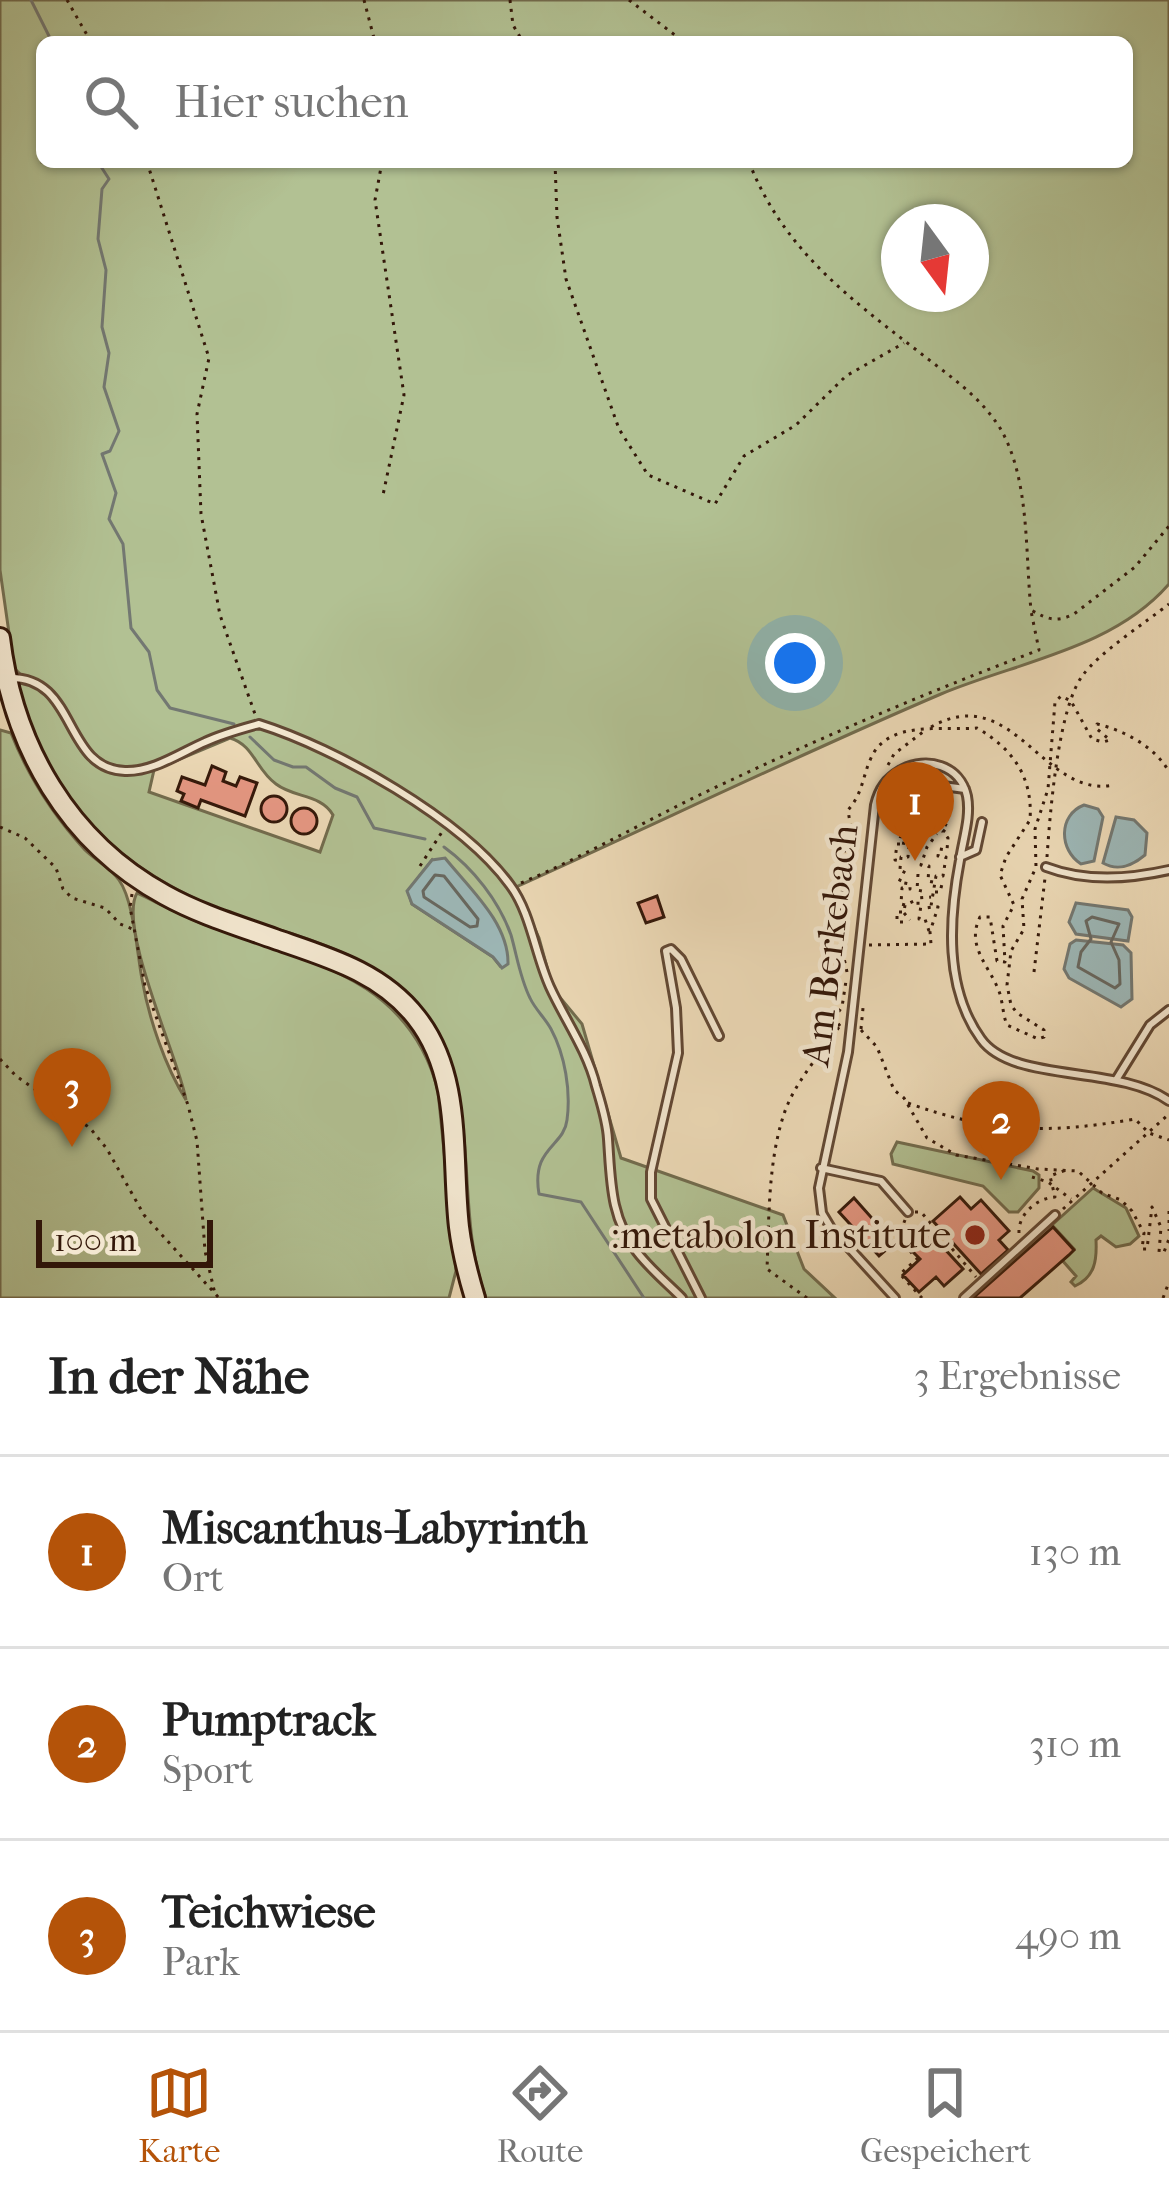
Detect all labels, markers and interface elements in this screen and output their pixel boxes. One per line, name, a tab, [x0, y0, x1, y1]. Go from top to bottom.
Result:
search box	[36, 36, 1133, 168]
icon: search	[78, 69, 144, 135]
text: Hier suchen	[174, 76, 409, 129]
north arrow	[881, 204, 989, 312]
your location	[765, 633, 825, 693]
pin: 1	[876, 762, 954, 861]
street label: Am Berkebach	[792, 821, 868, 1070]
pin: 3	[33, 1048, 111, 1147]
pin: 2	[962, 1081, 1040, 1180]
place label: :metabolon Institute	[611, 1212, 951, 1258]
scale bar	[36, 1214, 213, 1267]
text: 100 m	[54, 1221, 137, 1260]
marker: :metabolon Institute	[962, 1222, 988, 1248]
text: In der Nähe	[48, 1346, 309, 1406]
text: 3 Ergebnisse	[914, 1353, 1121, 1399]
text: Miscanthus-Labyrinth	[162, 1502, 588, 1555]
text: 1	[80, 1529, 94, 1575]
text: 130 m	[1029, 1529, 1121, 1575]
text: Ort	[162, 1555, 224, 1601]
text: Pumptrack	[162, 1694, 375, 1747]
text: 2	[77, 1721, 97, 1767]
text: 310 m	[1029, 1721, 1121, 1767]
text: Sport	[162, 1747, 254, 1793]
text: Teichwiese	[162, 1886, 375, 1939]
text: 3	[79, 1913, 95, 1959]
text: 490 m	[1015, 1913, 1121, 1959]
text: Park	[162, 1939, 240, 1985]
tab: Karte	[138, 2060, 220, 2171]
tab: Route	[497, 2060, 583, 2171]
tab: Gespeichert	[860, 2060, 1031, 2171]

